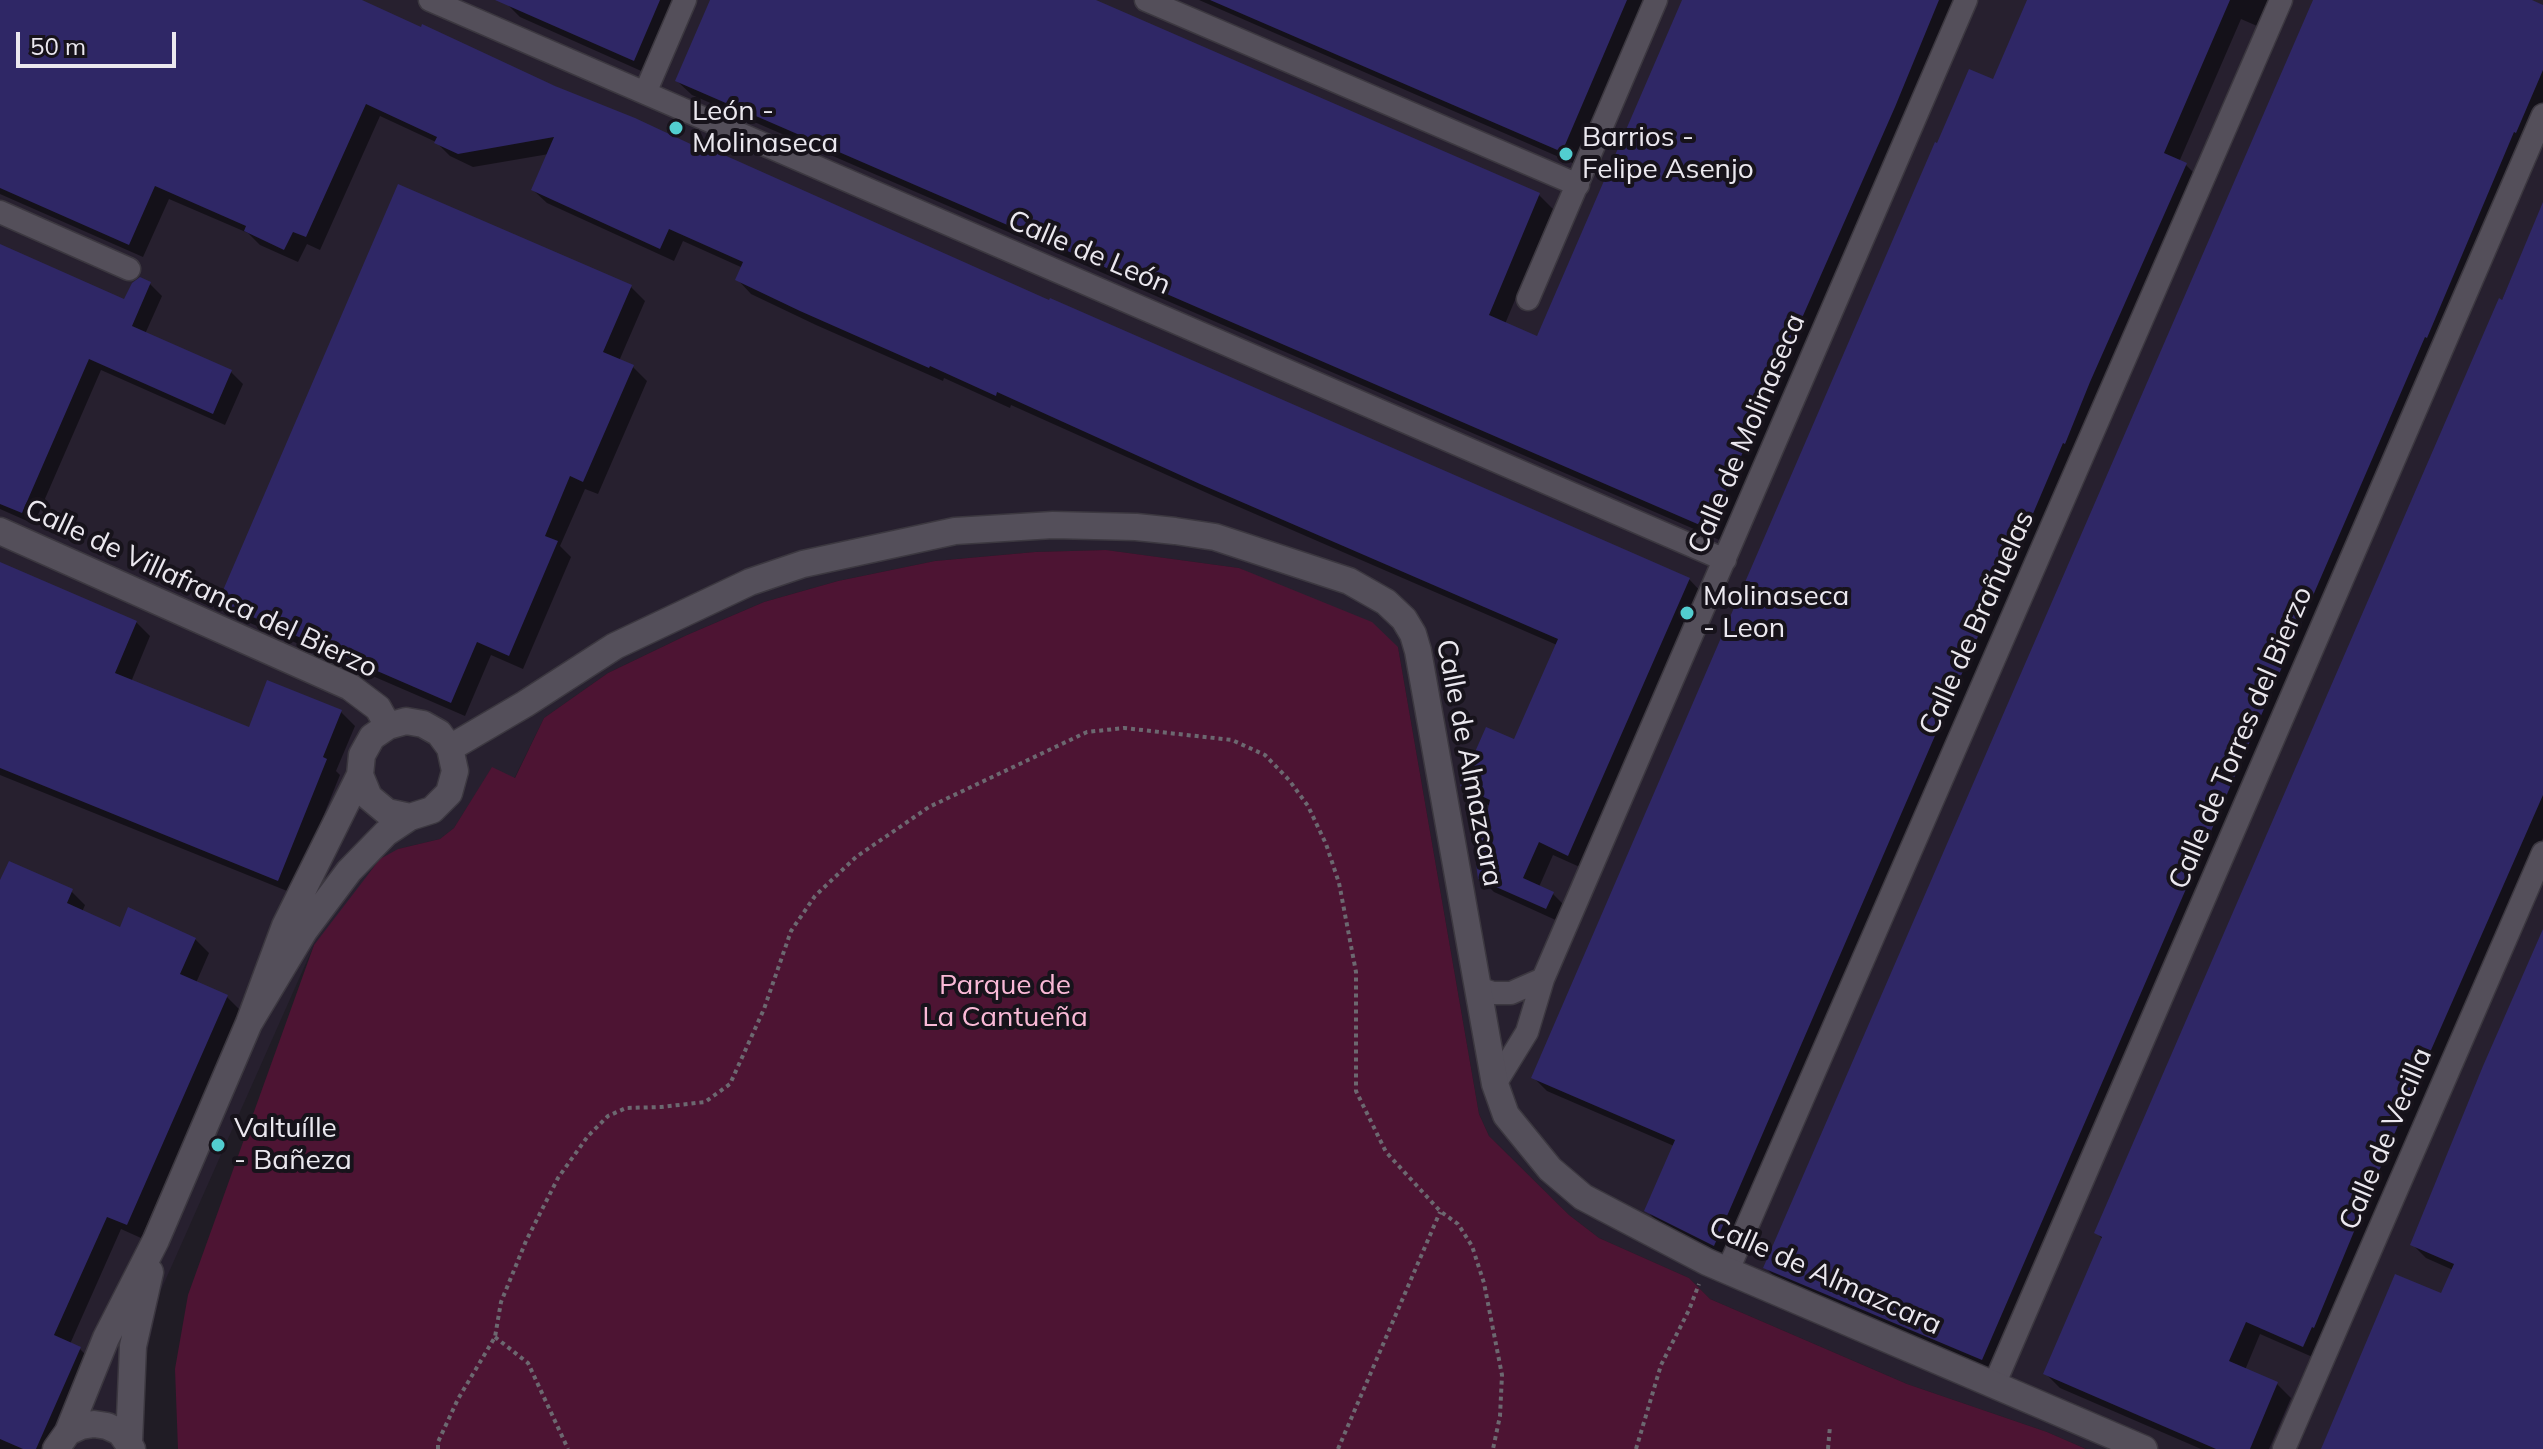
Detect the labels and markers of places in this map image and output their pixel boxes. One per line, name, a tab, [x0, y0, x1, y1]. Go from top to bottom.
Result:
place label: León - Molinaseca	[692, 95, 838, 161]
marker: León - Molinaseca	[667, 119, 685, 137]
place label: Barrios - Felipe Asenjo	[1582, 121, 1754, 187]
marker: Barrios - Felipe Asenjo	[1557, 145, 1575, 163]
place label: Molinaseca - Leon	[1703, 580, 1849, 646]
marker: Molinaseca - Leon	[1678, 604, 1696, 622]
place label: Valtuílle - Bañeza	[234, 1112, 352, 1178]
marker: Valtuílle - Bañeza	[209, 1136, 227, 1154]

